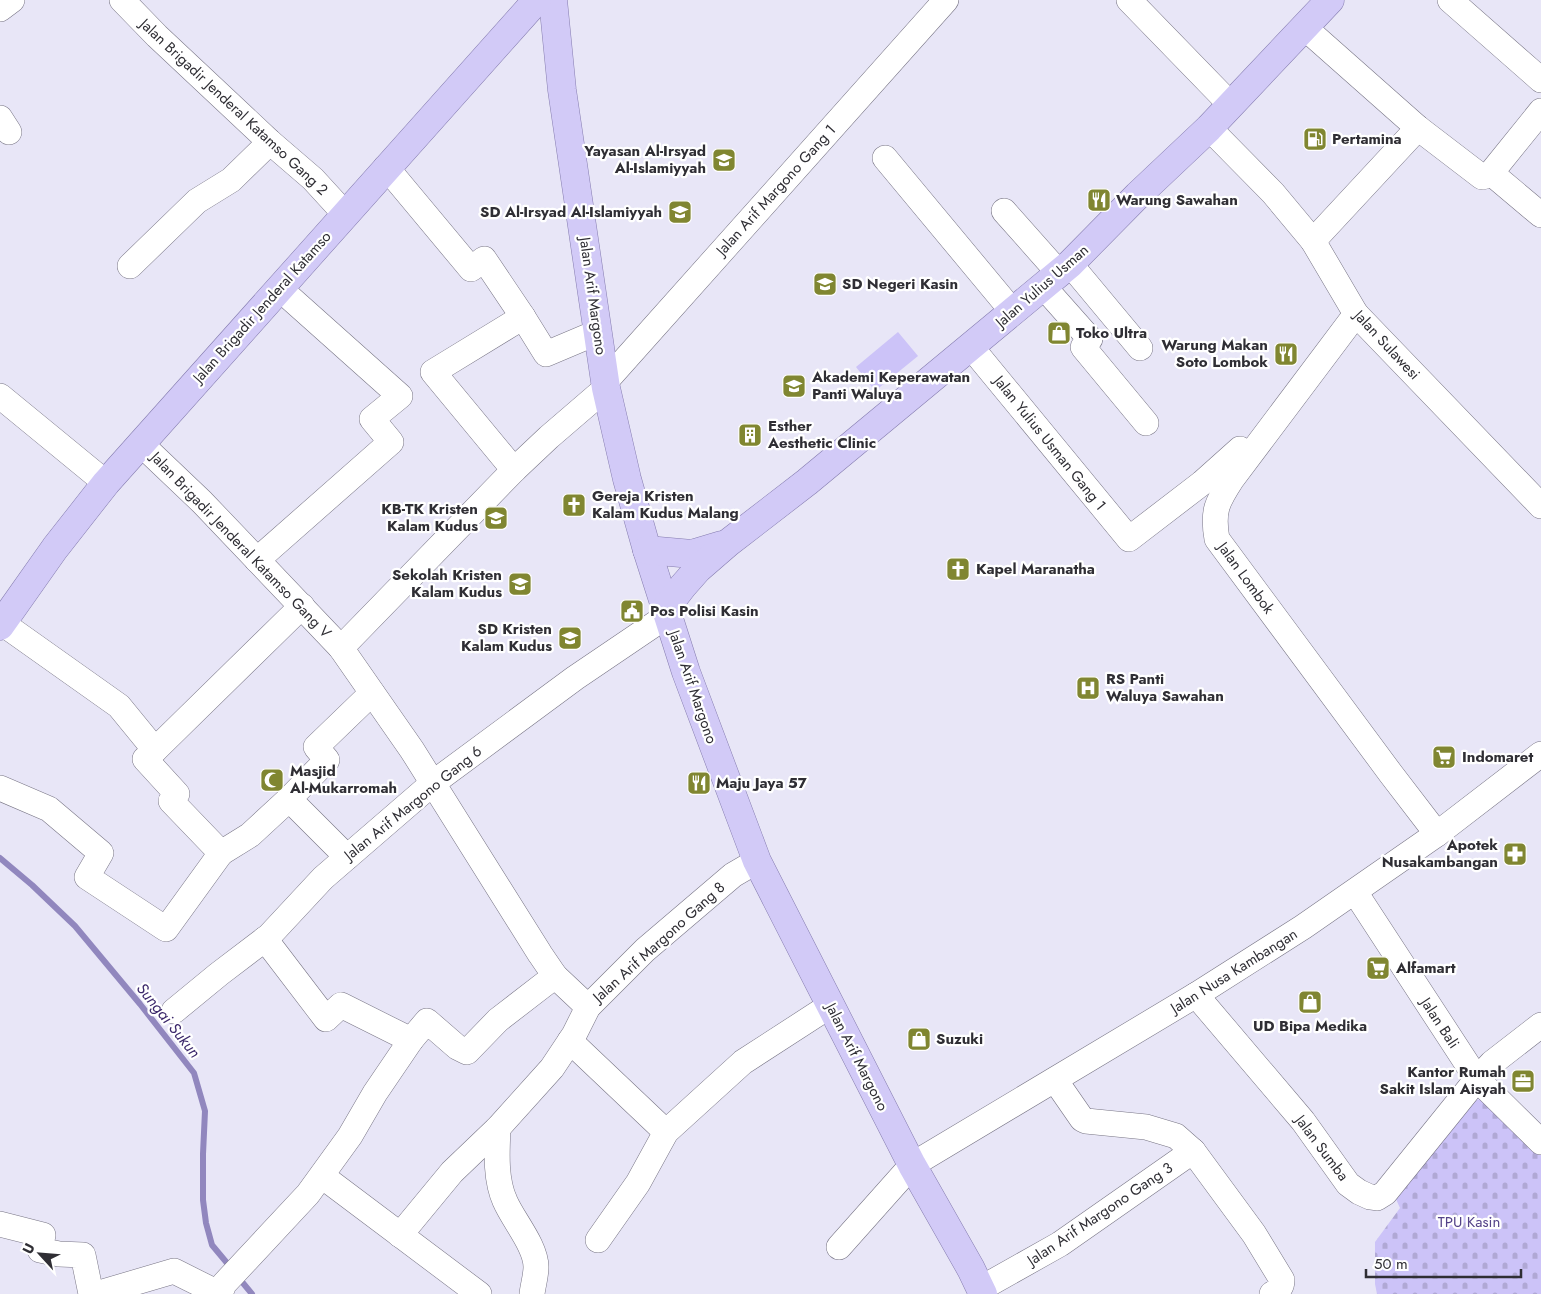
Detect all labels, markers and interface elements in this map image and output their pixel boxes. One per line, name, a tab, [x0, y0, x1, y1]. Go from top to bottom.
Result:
street label: Jalan Brigadir Jenderal Katamso Gang 2	[134, 12, 333, 200]
street label: Jalan Arif Margono Gang 1	[710, 120, 841, 262]
fuel station icon: Pertamina	[1302, 126, 1328, 152]
place label: Pertamina	[1332, 128, 1402, 150]
place label: Yayasan Al-Irsyad Al-Islamiyyah	[583, 140, 706, 179]
school or university icon: Yayasan Al-Irsyad Al-Islamiyyah	[711, 147, 737, 173]
restaurant icon: Warung Sawahan	[1086, 187, 1112, 213]
place label: Warung Sawahan	[1116, 189, 1238, 211]
school or university icon: SD Al-Irsyad Al-Islamiyyah	[667, 199, 693, 225]
place label: SD Al-Irsyad Al-Islamiyyah	[480, 201, 662, 223]
street label: Jalan Brigadir Jenderal Katamso	[186, 226, 336, 389]
street label: Jalan Arif Margono	[574, 234, 612, 356]
street label: Jalan Yulius Usman	[989, 239, 1093, 334]
school or university icon: SD Negeri Kasin	[812, 271, 838, 297]
place label: SD Negeri Kasin	[842, 273, 958, 295]
street label: Jalan Sulawesi	[1348, 304, 1425, 385]
shop icon: Toko Ultra	[1046, 320, 1072, 346]
place label: Toko Ultra	[1076, 322, 1147, 344]
place label: Warung Makan Soto Lombok	[1162, 334, 1268, 373]
restaurant icon: Warung Makan Soto Lombok	[1273, 341, 1299, 367]
place label: Akademi Keperawatan Panti Waluya	[811, 366, 970, 405]
street label: Jalan Yulius Usman Gang 1	[987, 369, 1111, 515]
school or university icon: Akademi Keperawatan Panti Waluya	[781, 373, 807, 399]
place label: Esther Aesthetic Clinic	[767, 415, 876, 454]
building icon: Esther Aesthetic Clinic	[737, 422, 763, 448]
street label: Jalan Brigadir Jenderal Katamso Gang V	[144, 445, 336, 643]
place label: Gereja Kristen Kalam Kudus Malang	[592, 485, 739, 524]
church icon: Gereja Kristen Kalam Kudus Malang	[561, 492, 587, 518]
place label: KB-TK Kristen Kalam Kudus	[381, 498, 478, 537]
school or university icon: KB-TK Kristen Kalam Kudus	[483, 505, 509, 531]
street label: Jalan Lombok	[1211, 536, 1280, 619]
church icon: Kapel Maranatha	[945, 556, 971, 582]
place label: Kapel Maranatha	[976, 558, 1095, 580]
place label: Sekolah Kristen Kalam Kudus	[392, 564, 502, 603]
school or university icon: Sekolah Kristen Kalam Kudus	[507, 571, 533, 597]
public building icon: Pos Polisi Kasin	[619, 598, 645, 624]
place label: Pos Polisi Kasin	[650, 600, 759, 622]
place label: SD Kristen Kalam Kudus	[461, 618, 552, 657]
school or university icon: SD Kristen Kalam Kudus	[557, 625, 583, 651]
street label: Jalan Arif Margono	[663, 625, 723, 747]
place label: RS Panti Waluya Sawahan	[1106, 668, 1224, 707]
hospital icon: RS Panti Waluya Sawahan	[1075, 675, 1101, 701]
street label: Jalan Arif Margono Gang 6	[338, 740, 487, 867]
supermarket icon: Indomaret	[1431, 744, 1457, 770]
place label: Indomaret	[1462, 746, 1533, 768]
place label: Masjid Al-Mukarromah	[289, 760, 397, 799]
mosque icon: Masjid Al-Mukarromah	[259, 767, 285, 793]
restaurant icon: Maju Jaya 57	[686, 770, 712, 796]
place label: Maju Jaya 57	[716, 772, 808, 794]
place label: Apotek Nusakambangan	[1382, 834, 1498, 873]
pharmacy icon: Apotek Nusakambangan	[1502, 841, 1528, 867]
street label: Jalan Arif Margono Gang 8	[587, 877, 730, 1009]
street label: Jalan Nusa Kambangan	[1165, 923, 1302, 1020]
supermarket icon: Alfamart	[1365, 955, 1391, 981]
place label: Alfamart	[1395, 957, 1456, 979]
water label: Sungai Sukun	[131, 978, 206, 1063]
shop icon: UD Bipa Medika	[1297, 989, 1323, 1015]
street label: Jalan Bali	[1414, 992, 1465, 1053]
street label: Jalan Arif Margono	[819, 997, 894, 1115]
place label: UD Bipa Medika	[1253, 1015, 1367, 1037]
shop icon: Suzuki	[906, 1026, 932, 1052]
place label: Suzuki	[936, 1028, 983, 1050]
place label: Kantor Rumah Sakit Islam Aisyah	[1380, 1061, 1506, 1100]
office icon: Kantor Rumah Sakit Islam Aisyah	[1510, 1068, 1536, 1094]
street label: Jalan Sumba	[1289, 1109, 1354, 1186]
street label: Jalan Arif Margono Gang 3	[1021, 1157, 1177, 1272]
park label: TPU Kasin	[1438, 1211, 1500, 1233]
north arrow	[15, 1229, 65, 1279]
text: U	[17, 1240, 39, 1257]
scale bar	[1366, 1246, 1521, 1278]
text: 50 m	[1374, 1253, 1408, 1275]

